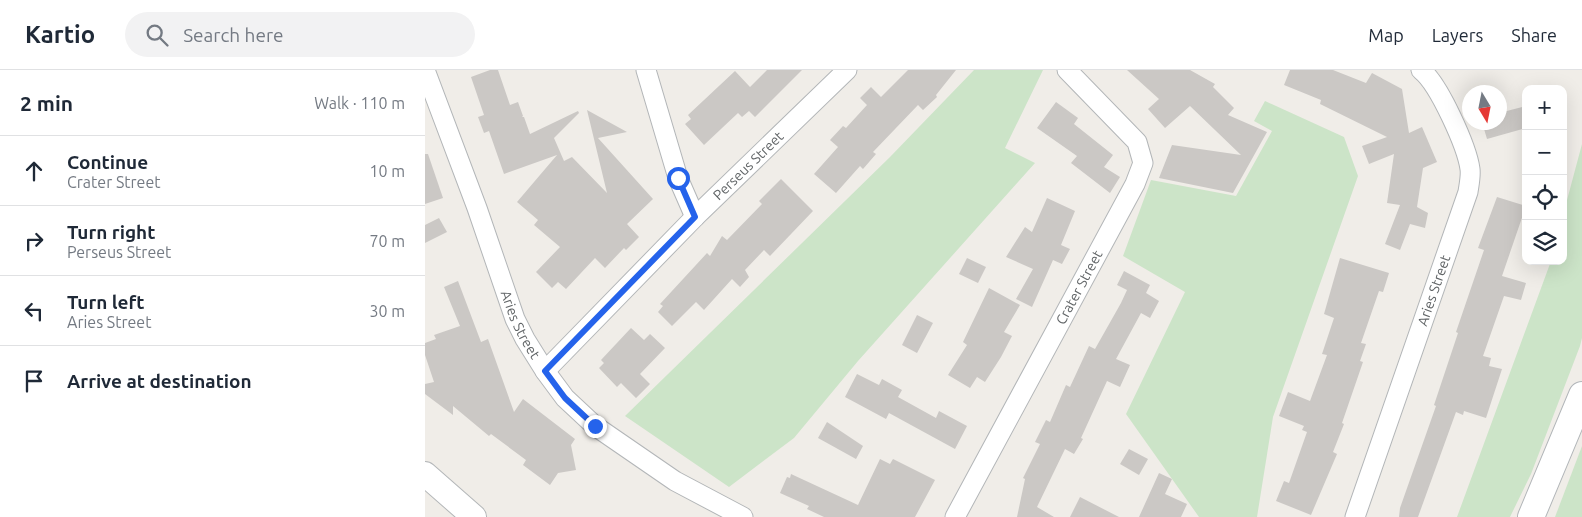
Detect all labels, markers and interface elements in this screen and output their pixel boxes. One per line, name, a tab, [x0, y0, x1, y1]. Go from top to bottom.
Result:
search box	[125, 12, 475, 57]
text: Kartio	[25, 21, 95, 48]
icon: search	[143, 21, 171, 49]
text: Search here	[183, 24, 284, 46]
text: Map	[1368, 25, 1404, 45]
text: Layers	[1432, 25, 1483, 45]
text: Share	[1511, 25, 1557, 45]
north arrow	[1462, 85, 1507, 130]
map controls	[1522, 85, 1567, 265]
button: +	[1522, 85, 1567, 130]
text: 2 min	[20, 91, 73, 115]
text: Walk · 110 m	[314, 94, 405, 112]
street label: Perseus Street	[710, 128, 787, 203]
button: −	[1522, 130, 1567, 175]
text: Continue	[67, 151, 148, 173]
icon: ahead	[20, 157, 48, 185]
text: 10 m	[369, 162, 405, 180]
route start	[667, 167, 690, 190]
text: Crater Street	[67, 173, 161, 191]
button: locate	[1522, 175, 1567, 220]
button: layers	[1522, 220, 1567, 265]
text: Turn right	[67, 221, 155, 243]
icon: right	[20, 227, 48, 255]
text: 70 m	[369, 232, 405, 250]
text: Perseus Street	[67, 243, 171, 261]
street label: Crater Street	[1053, 247, 1106, 327]
street label: Aries Street	[1414, 252, 1454, 328]
street label: Aries Street	[498, 288, 544, 362]
text: Turn left	[67, 291, 145, 313]
icon: left	[20, 297, 48, 325]
text: 30 m	[369, 302, 405, 320]
text: Aries Street	[67, 313, 151, 331]
icon: arrive	[20, 367, 48, 395]
text: Arrive at destination	[67, 370, 252, 392]
route end	[584, 415, 607, 438]

